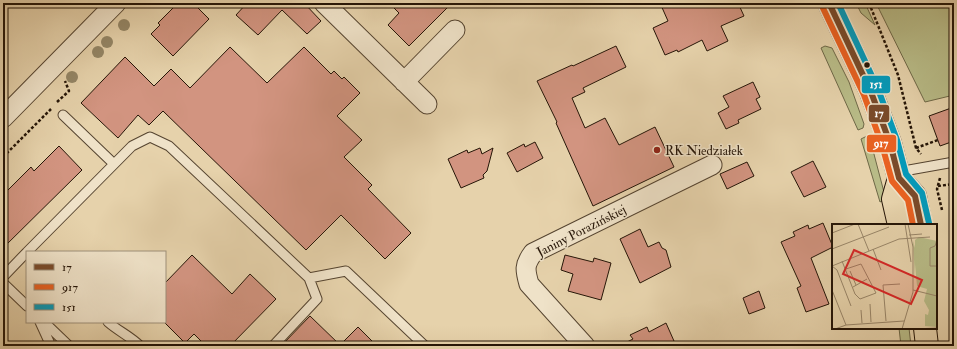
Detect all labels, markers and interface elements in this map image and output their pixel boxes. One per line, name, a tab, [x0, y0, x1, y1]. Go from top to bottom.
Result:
unlabelled marker	[862, 60, 872, 70]
line badge: 151	[861, 75, 891, 94]
text: 151	[870, 78, 882, 91]
line badge: 17	[868, 104, 890, 123]
text: 17	[875, 107, 884, 120]
line badge: 917	[866, 134, 897, 153]
text: 917	[873, 137, 889, 150]
place label: RK Niedziałek	[665, 143, 744, 159]
marker: RK Niedziałek	[652, 145, 662, 155]
street label: Janiny Porazińskiej	[533, 201, 629, 262]
inset map	[832, 224, 937, 329]
legend	[26, 251, 166, 323]
text: 17	[62, 260, 72, 275]
text: 917	[61, 280, 78, 295]
text: 151	[62, 300, 76, 315]

